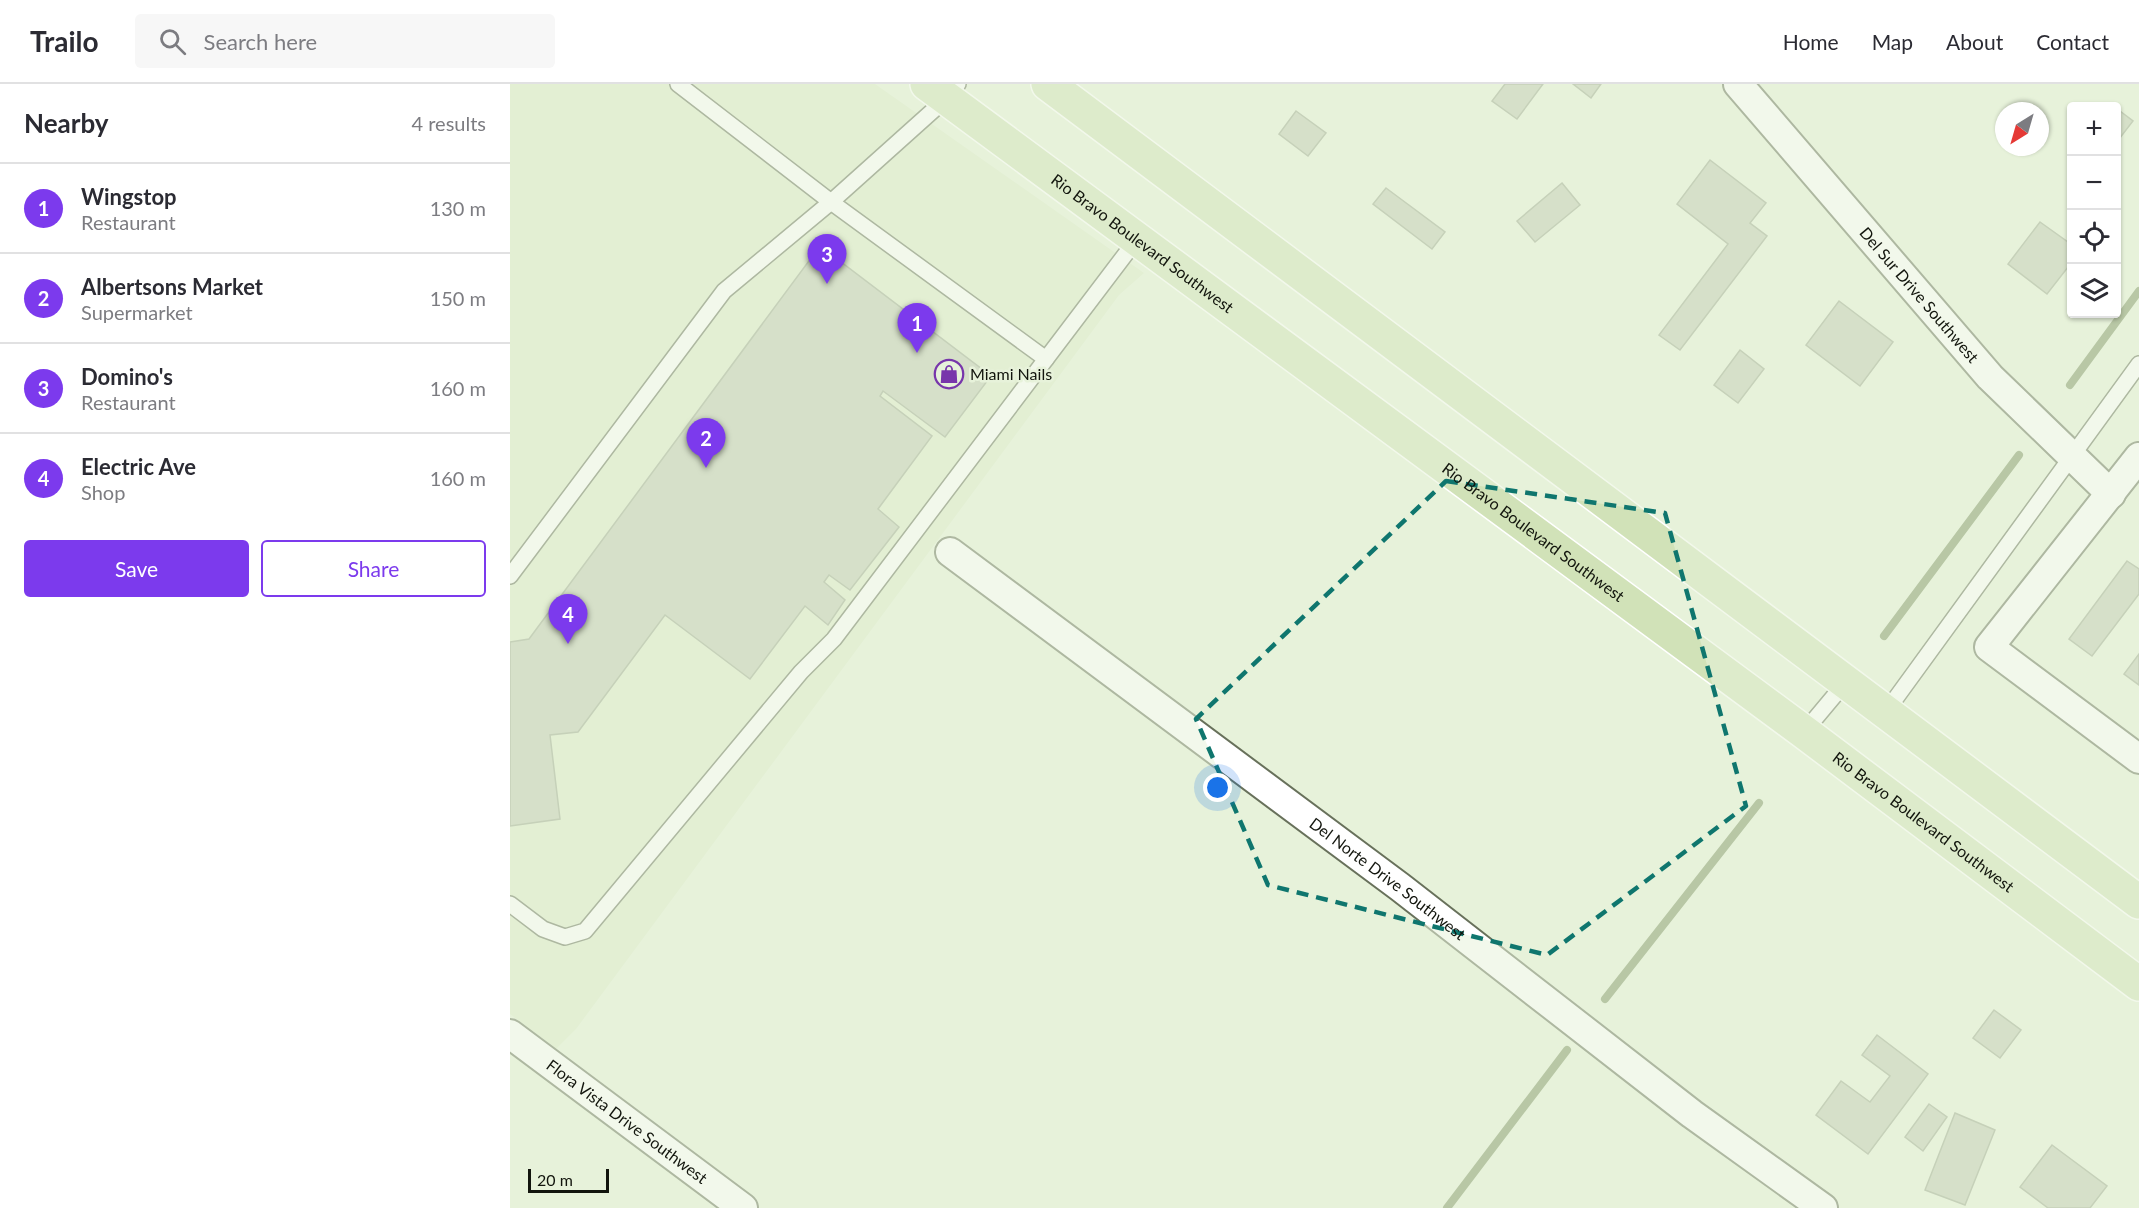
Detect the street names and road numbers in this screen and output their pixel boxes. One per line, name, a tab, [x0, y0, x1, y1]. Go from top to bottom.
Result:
street label: Rio Bravo Boulevard Southwest	[1048, 169, 1238, 317]
street label: Del Sur Drive Southwest	[1856, 223, 1983, 366]
street label: Rio Bravo Boulevard Southwest	[1439, 458, 1629, 605]
street label: Rio Bravo Boulevard Southwest	[1830, 747, 2018, 896]
street label: Del Norte Drive Southwest	[1306, 813, 1470, 944]
street label: Flora Vista Drive Southwest	[543, 1055, 712, 1187]

